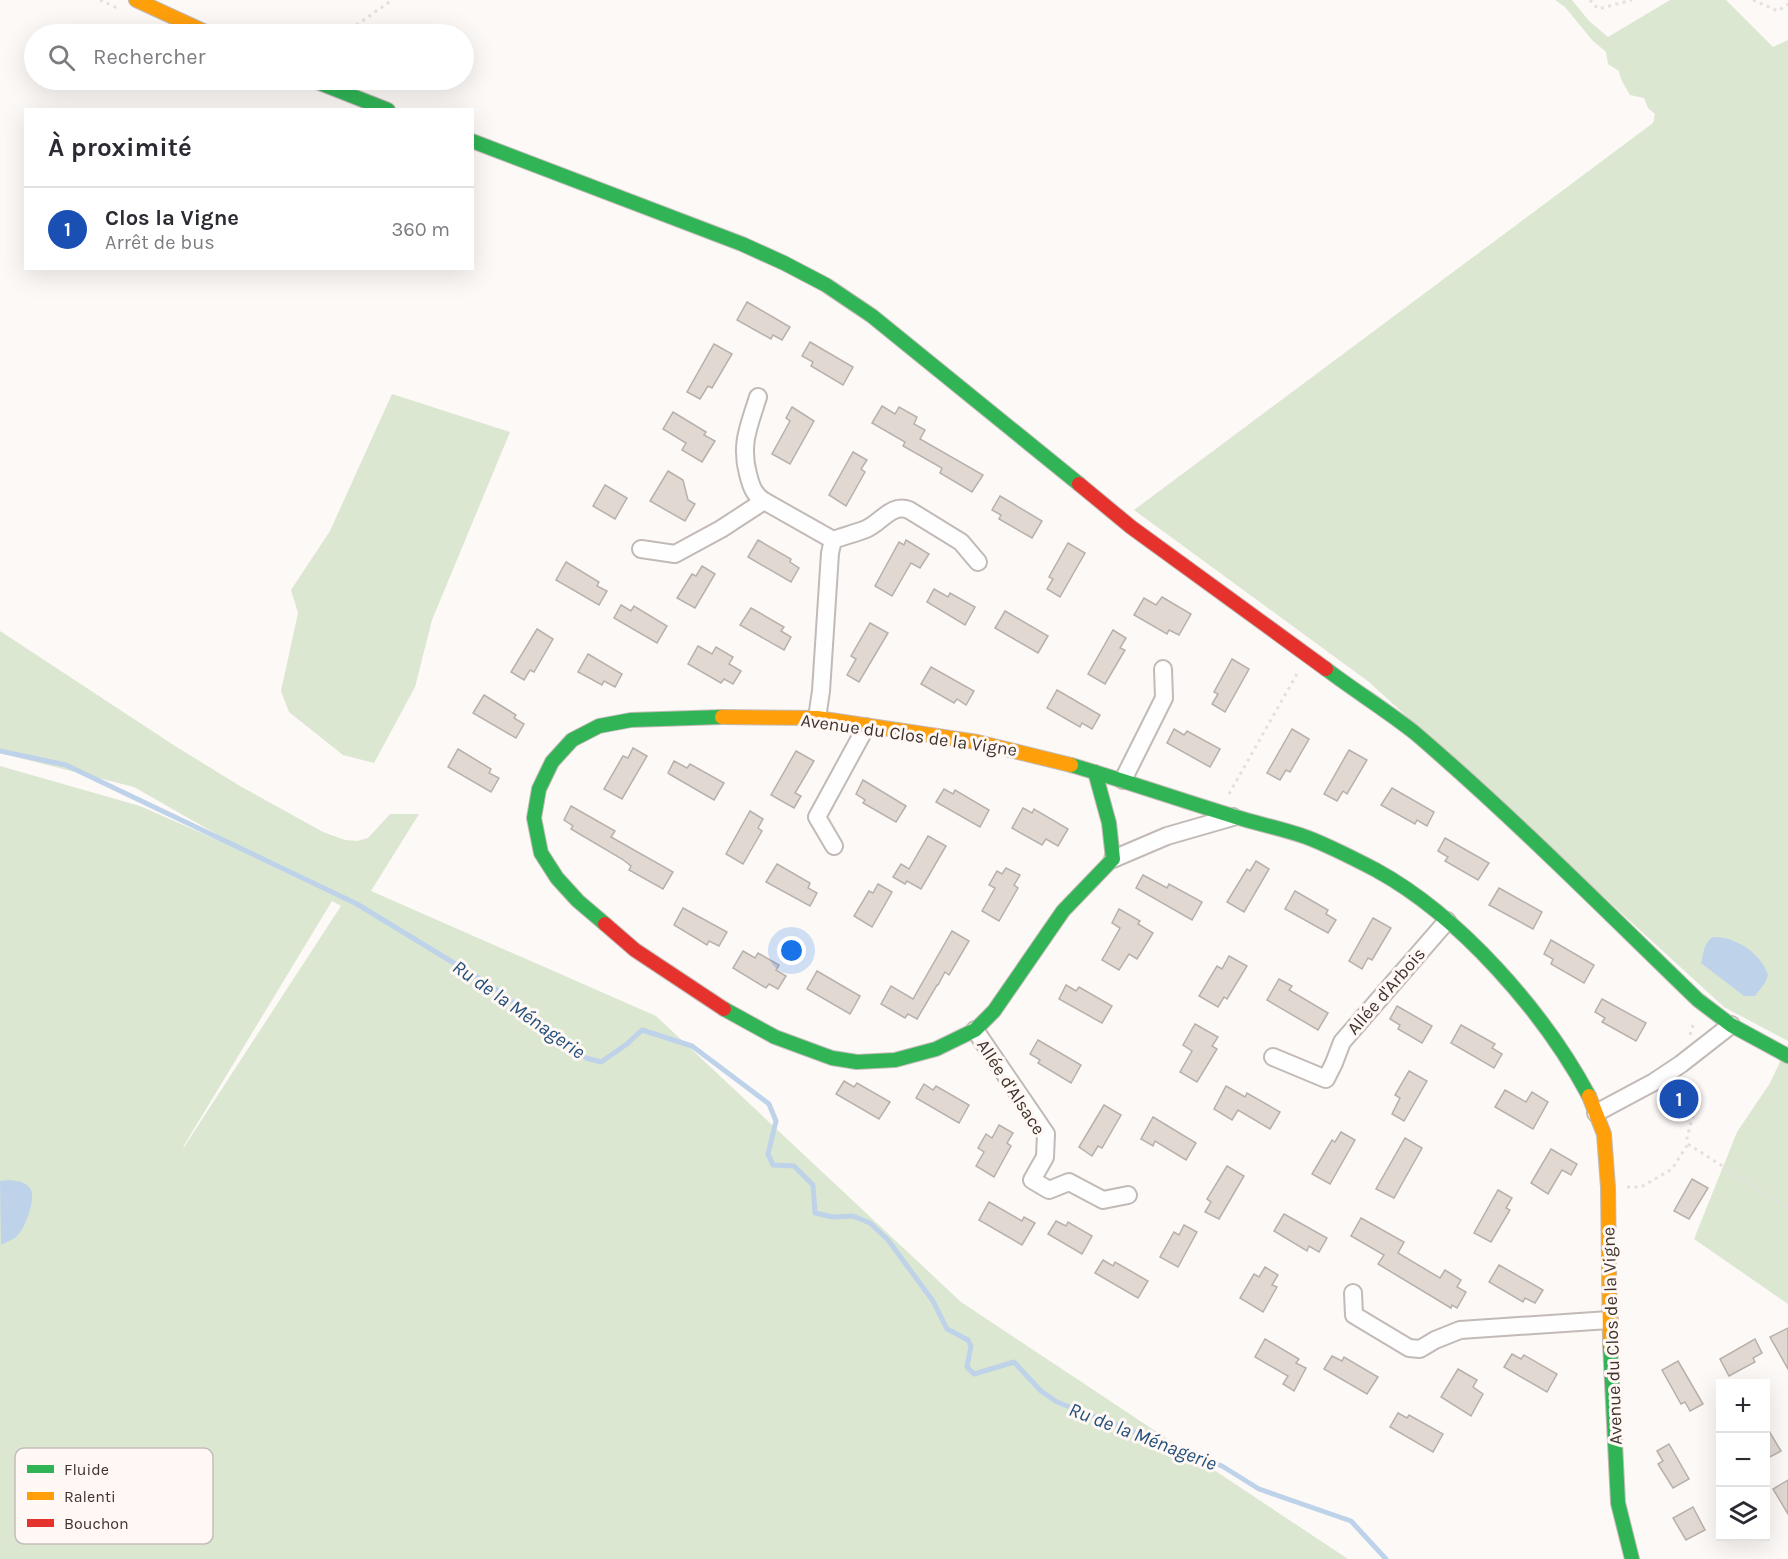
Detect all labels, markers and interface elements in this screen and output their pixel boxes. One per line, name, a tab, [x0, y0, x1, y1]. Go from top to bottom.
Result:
search box	[24, 24, 474, 90]
icon: search	[45, 41, 78, 74]
text: Rechercher	[93, 44, 206, 70]
text: À proximité	[48, 132, 192, 163]
text: Clos la Vigne	[105, 205, 239, 231]
text: 1	[64, 218, 71, 241]
text: 360 m	[391, 218, 450, 241]
text: Arrêt de bus	[105, 231, 215, 254]
street label: Avenue du Clos de la Vigne	[799, 709, 1019, 761]
your location	[777, 936, 806, 965]
street label: Allée d'Arbois	[1342, 943, 1430, 1039]
water label: Ru de la Ménagerie	[448, 955, 589, 1064]
street label: Allée d'Alsace	[972, 1035, 1050, 1139]
pin: 1	[1660, 1076, 1698, 1122]
street label: Avenue du Clos de la Vigne	[1597, 1227, 1627, 1445]
map controls	[1716, 1379, 1770, 1541]
button: +	[1716, 1379, 1770, 1433]
water label: Ru de la Ménagerie	[1066, 1398, 1220, 1475]
button: −	[1716, 1433, 1770, 1487]
legend	[15, 1448, 213, 1544]
text: Fluide	[64, 1460, 109, 1479]
text: Ralenti	[64, 1487, 116, 1506]
button: layers	[1716, 1487, 1770, 1541]
text: Bouchon	[64, 1514, 129, 1533]

